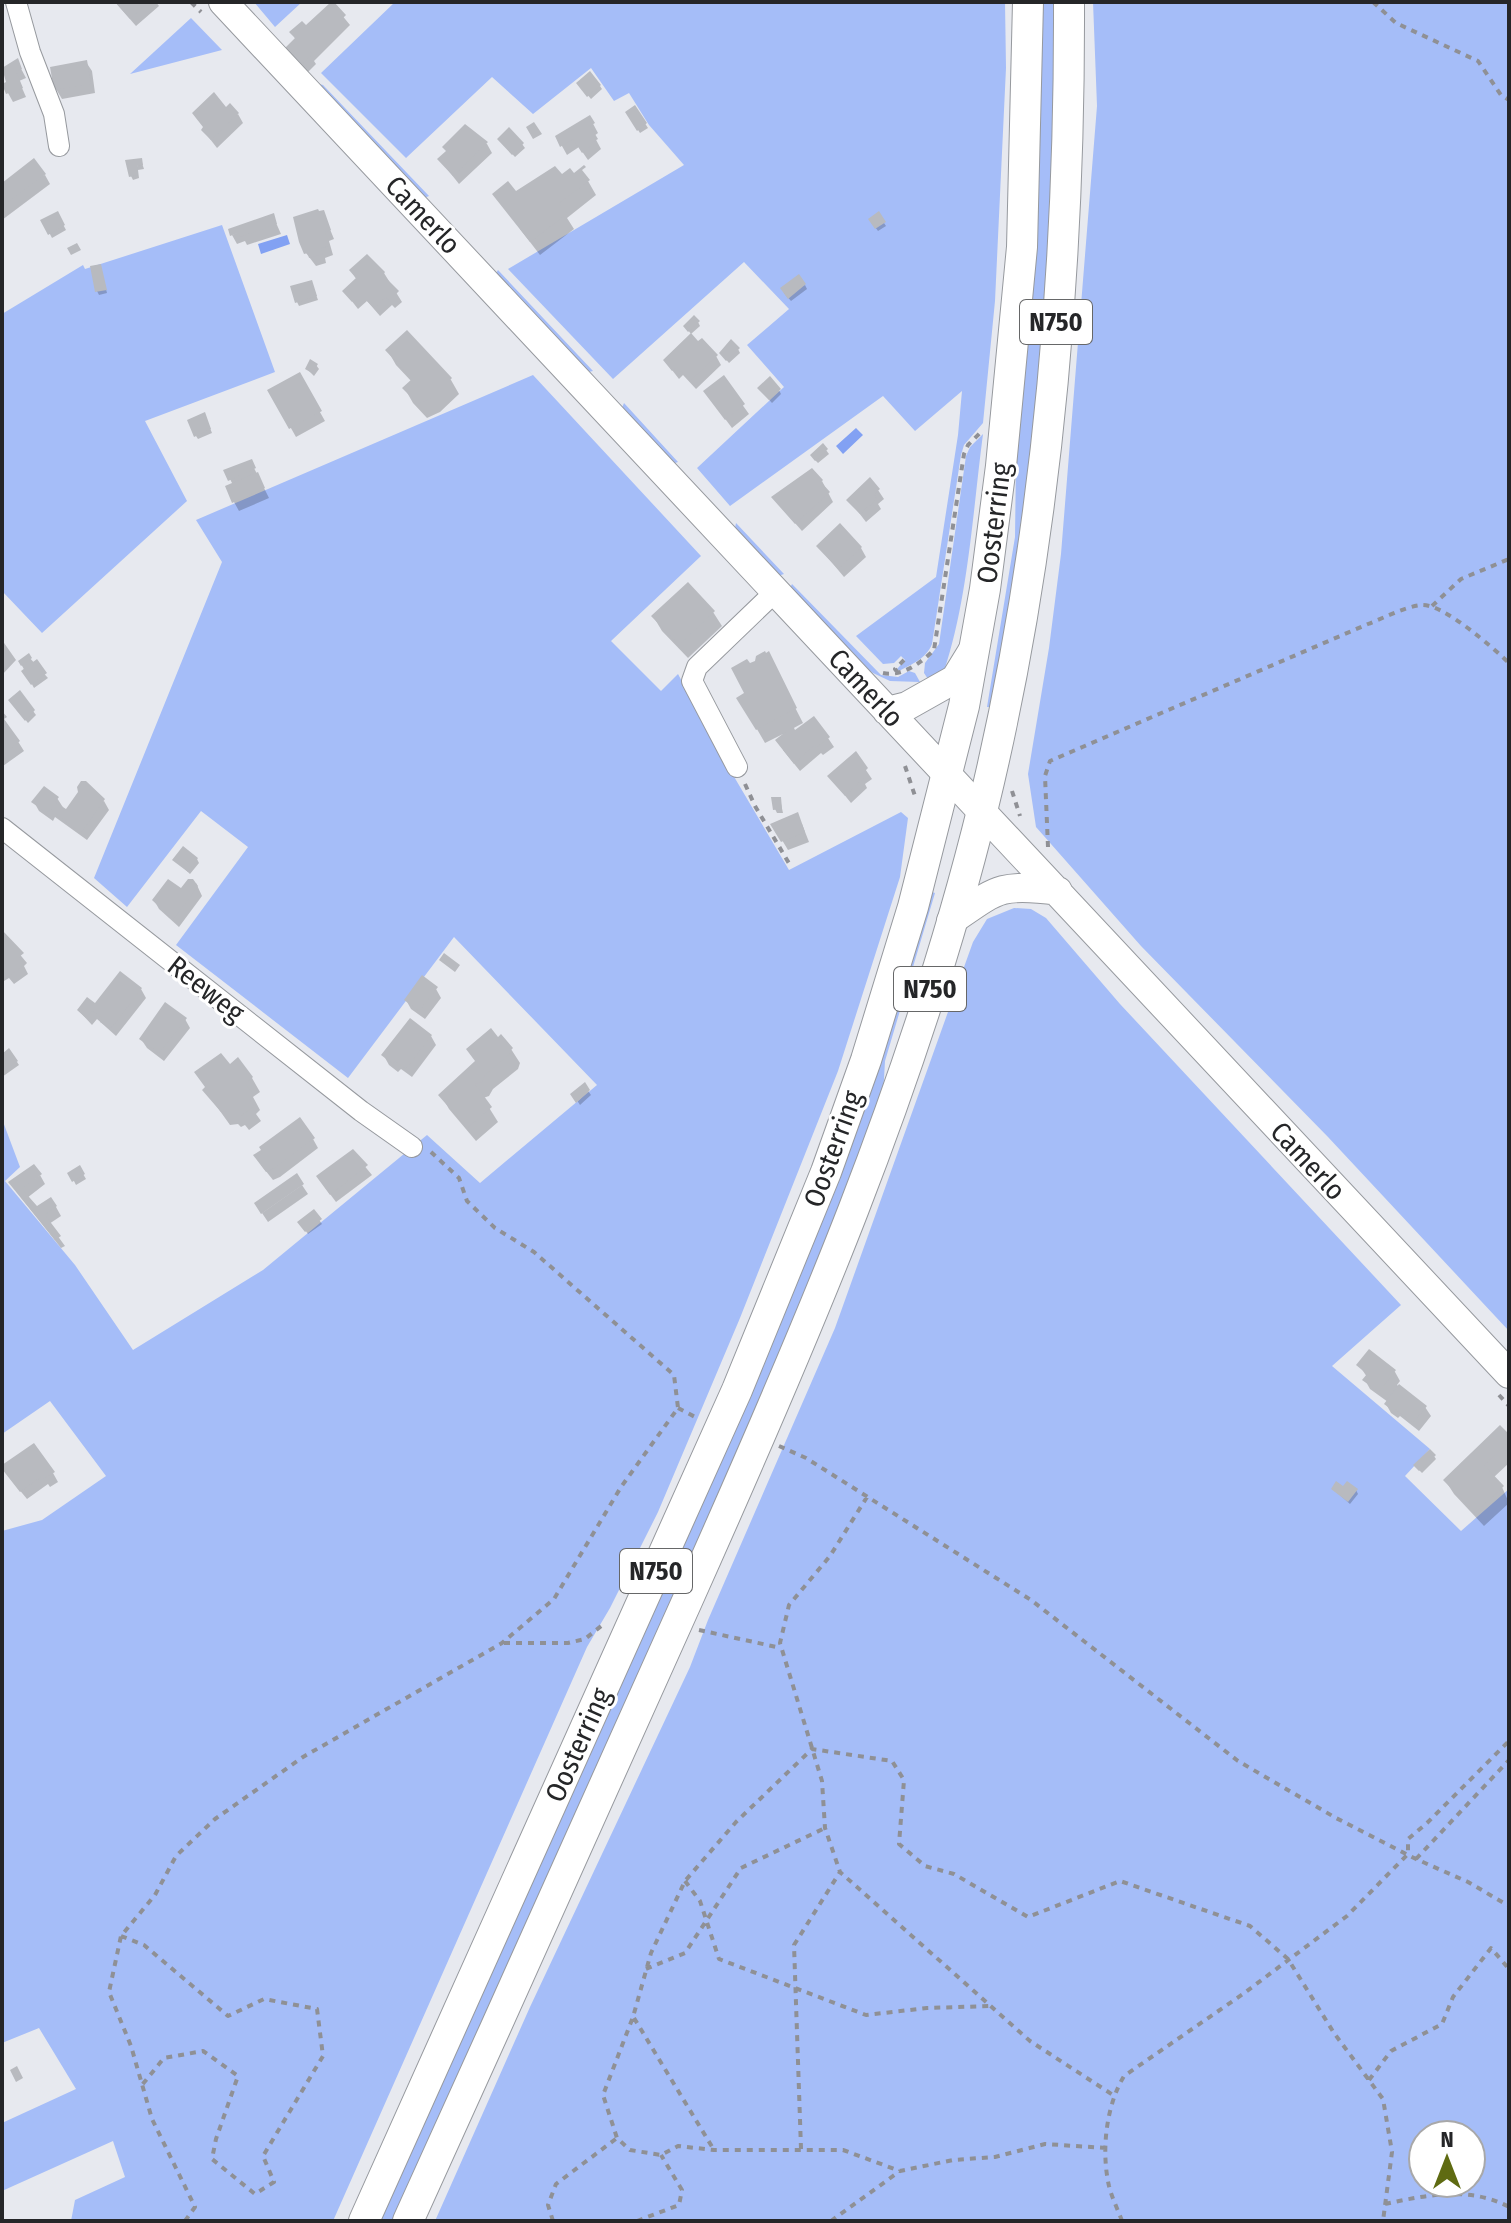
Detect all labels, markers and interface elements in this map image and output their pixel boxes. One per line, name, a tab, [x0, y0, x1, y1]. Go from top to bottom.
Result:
street label: Camerlo	[379, 169, 467, 261]
road number: N750	[1020, 300, 1092, 344]
street label: Oosterring	[970, 460, 1018, 585]
street label: Camerlo	[822, 642, 910, 734]
street label: Reeweg	[161, 949, 251, 1030]
road number: N750	[894, 967, 966, 1011]
street label: Oosterring	[797, 1086, 870, 1212]
street label: Camerlo	[1264, 1115, 1352, 1207]
road number: N750	[620, 1549, 692, 1593]
street label: Oosterring	[538, 1682, 618, 1807]
north arrow	[1407, 2119, 1487, 2199]
text: N	[1440, 2126, 1454, 2153]

